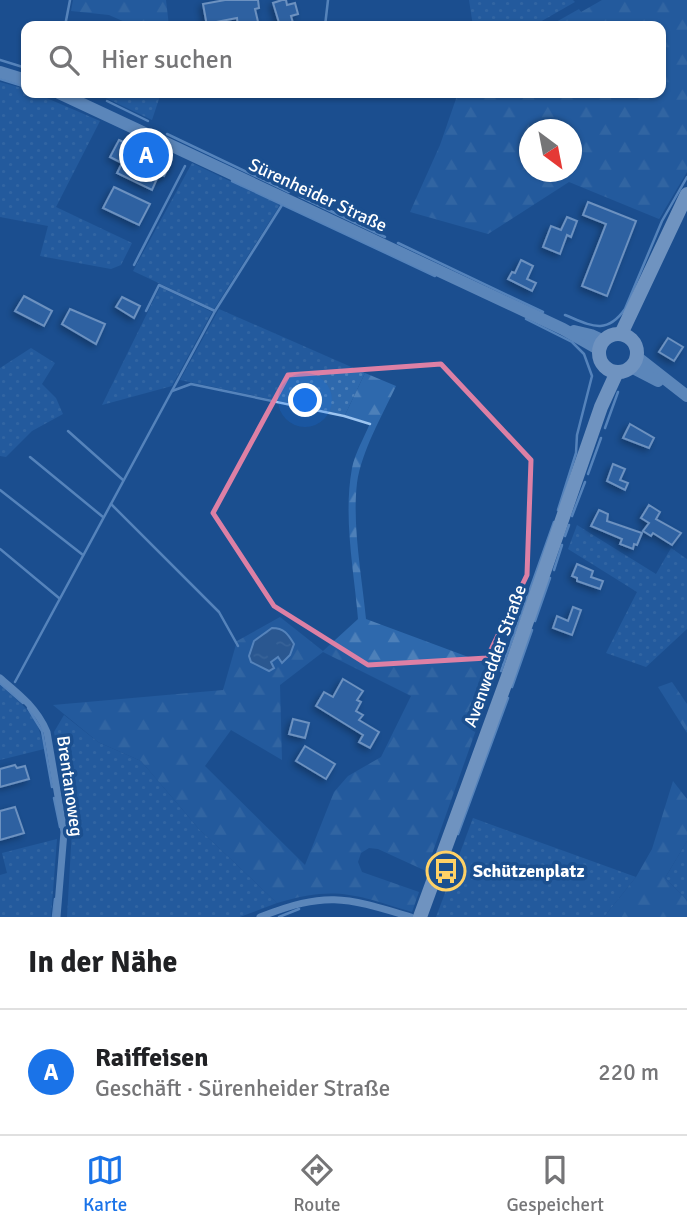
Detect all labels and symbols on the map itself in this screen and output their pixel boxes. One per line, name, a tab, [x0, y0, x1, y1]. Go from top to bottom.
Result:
north arrow	[519, 119, 582, 182]
pin: A	[123, 129, 169, 181]
street label: Sürenheider Straße	[245, 153, 391, 237]
your location	[288, 383, 322, 417]
street label: Avenwedder Straße	[459, 582, 531, 730]
street label: Brentanoweg	[52, 734, 88, 838]
bus stop icon: Schützenplatz	[425, 850, 467, 892]
place label: Schützenplatz	[473, 860, 584, 882]

